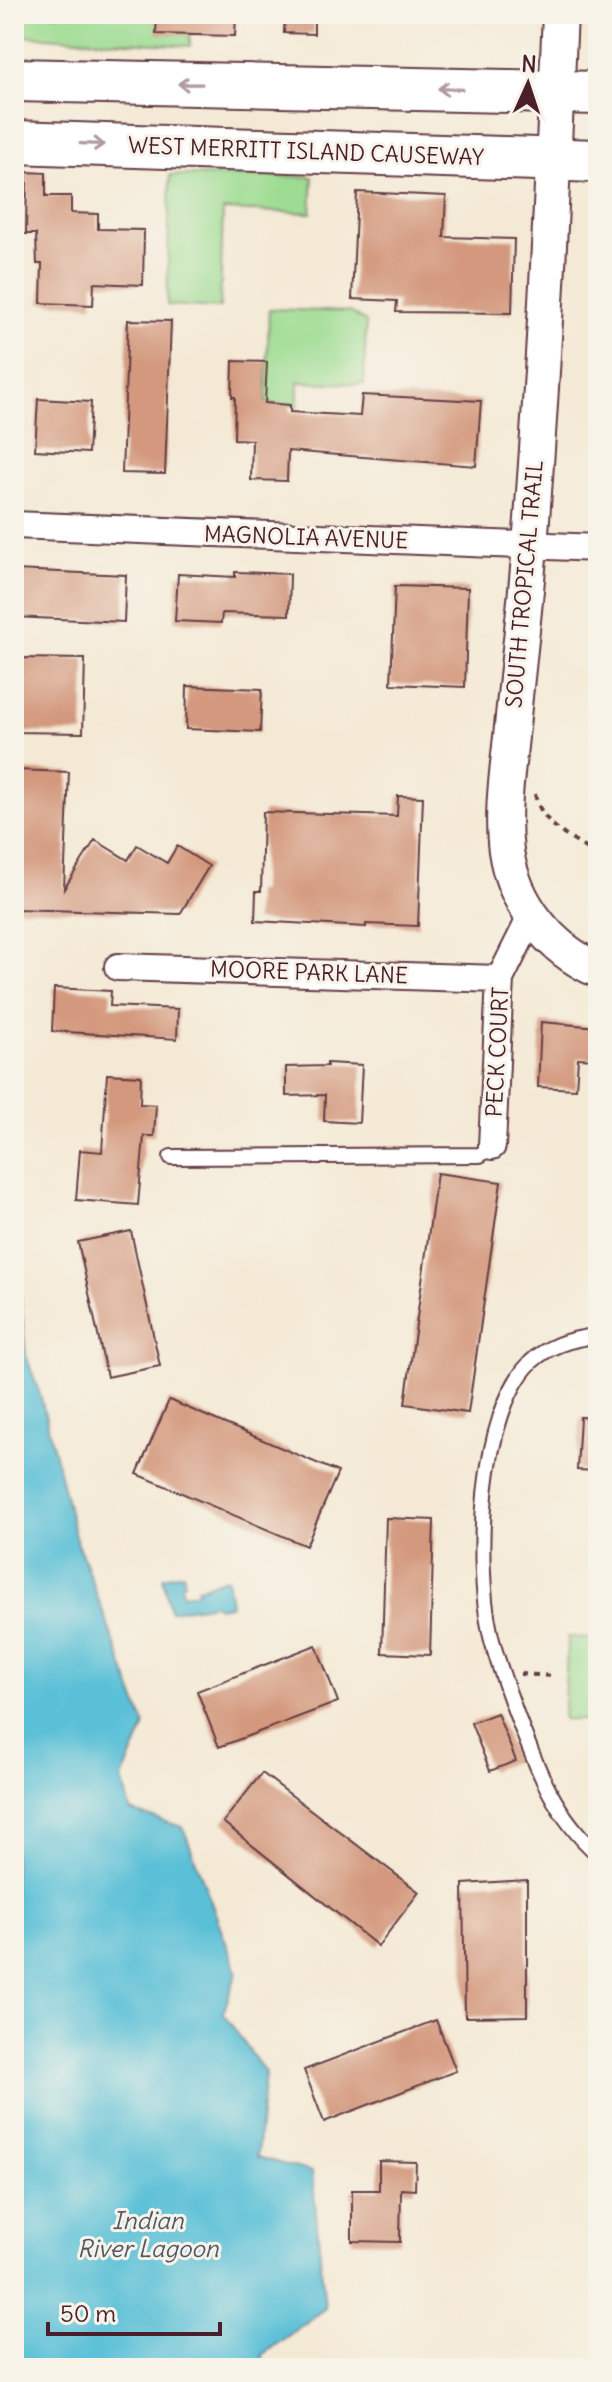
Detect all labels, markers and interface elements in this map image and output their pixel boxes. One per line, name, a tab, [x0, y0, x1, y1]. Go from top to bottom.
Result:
north arrow	[488, 44, 568, 124]
text: N	[521, 50, 537, 78]
one-way arrow	[177, 76, 204, 91]
one-way arrow	[437, 82, 464, 97]
street label: WEST MERRITT ISLAND CAUSEWAY	[128, 131, 484, 171]
one-way arrow	[78, 136, 105, 152]
street label: SOUTH TROPICAL TRAIL	[499, 459, 549, 709]
street label: MAGNOLIA AVENUE	[203, 519, 409, 555]
street label: MOORE PARK LANE	[210, 955, 408, 989]
street label: PECK COURT	[480, 986, 514, 1118]
water label: Indian River Lagoon	[77, 2205, 220, 2263]
scale bar	[48, 2286, 220, 2336]
text: 50 m	[60, 2298, 116, 2328]

